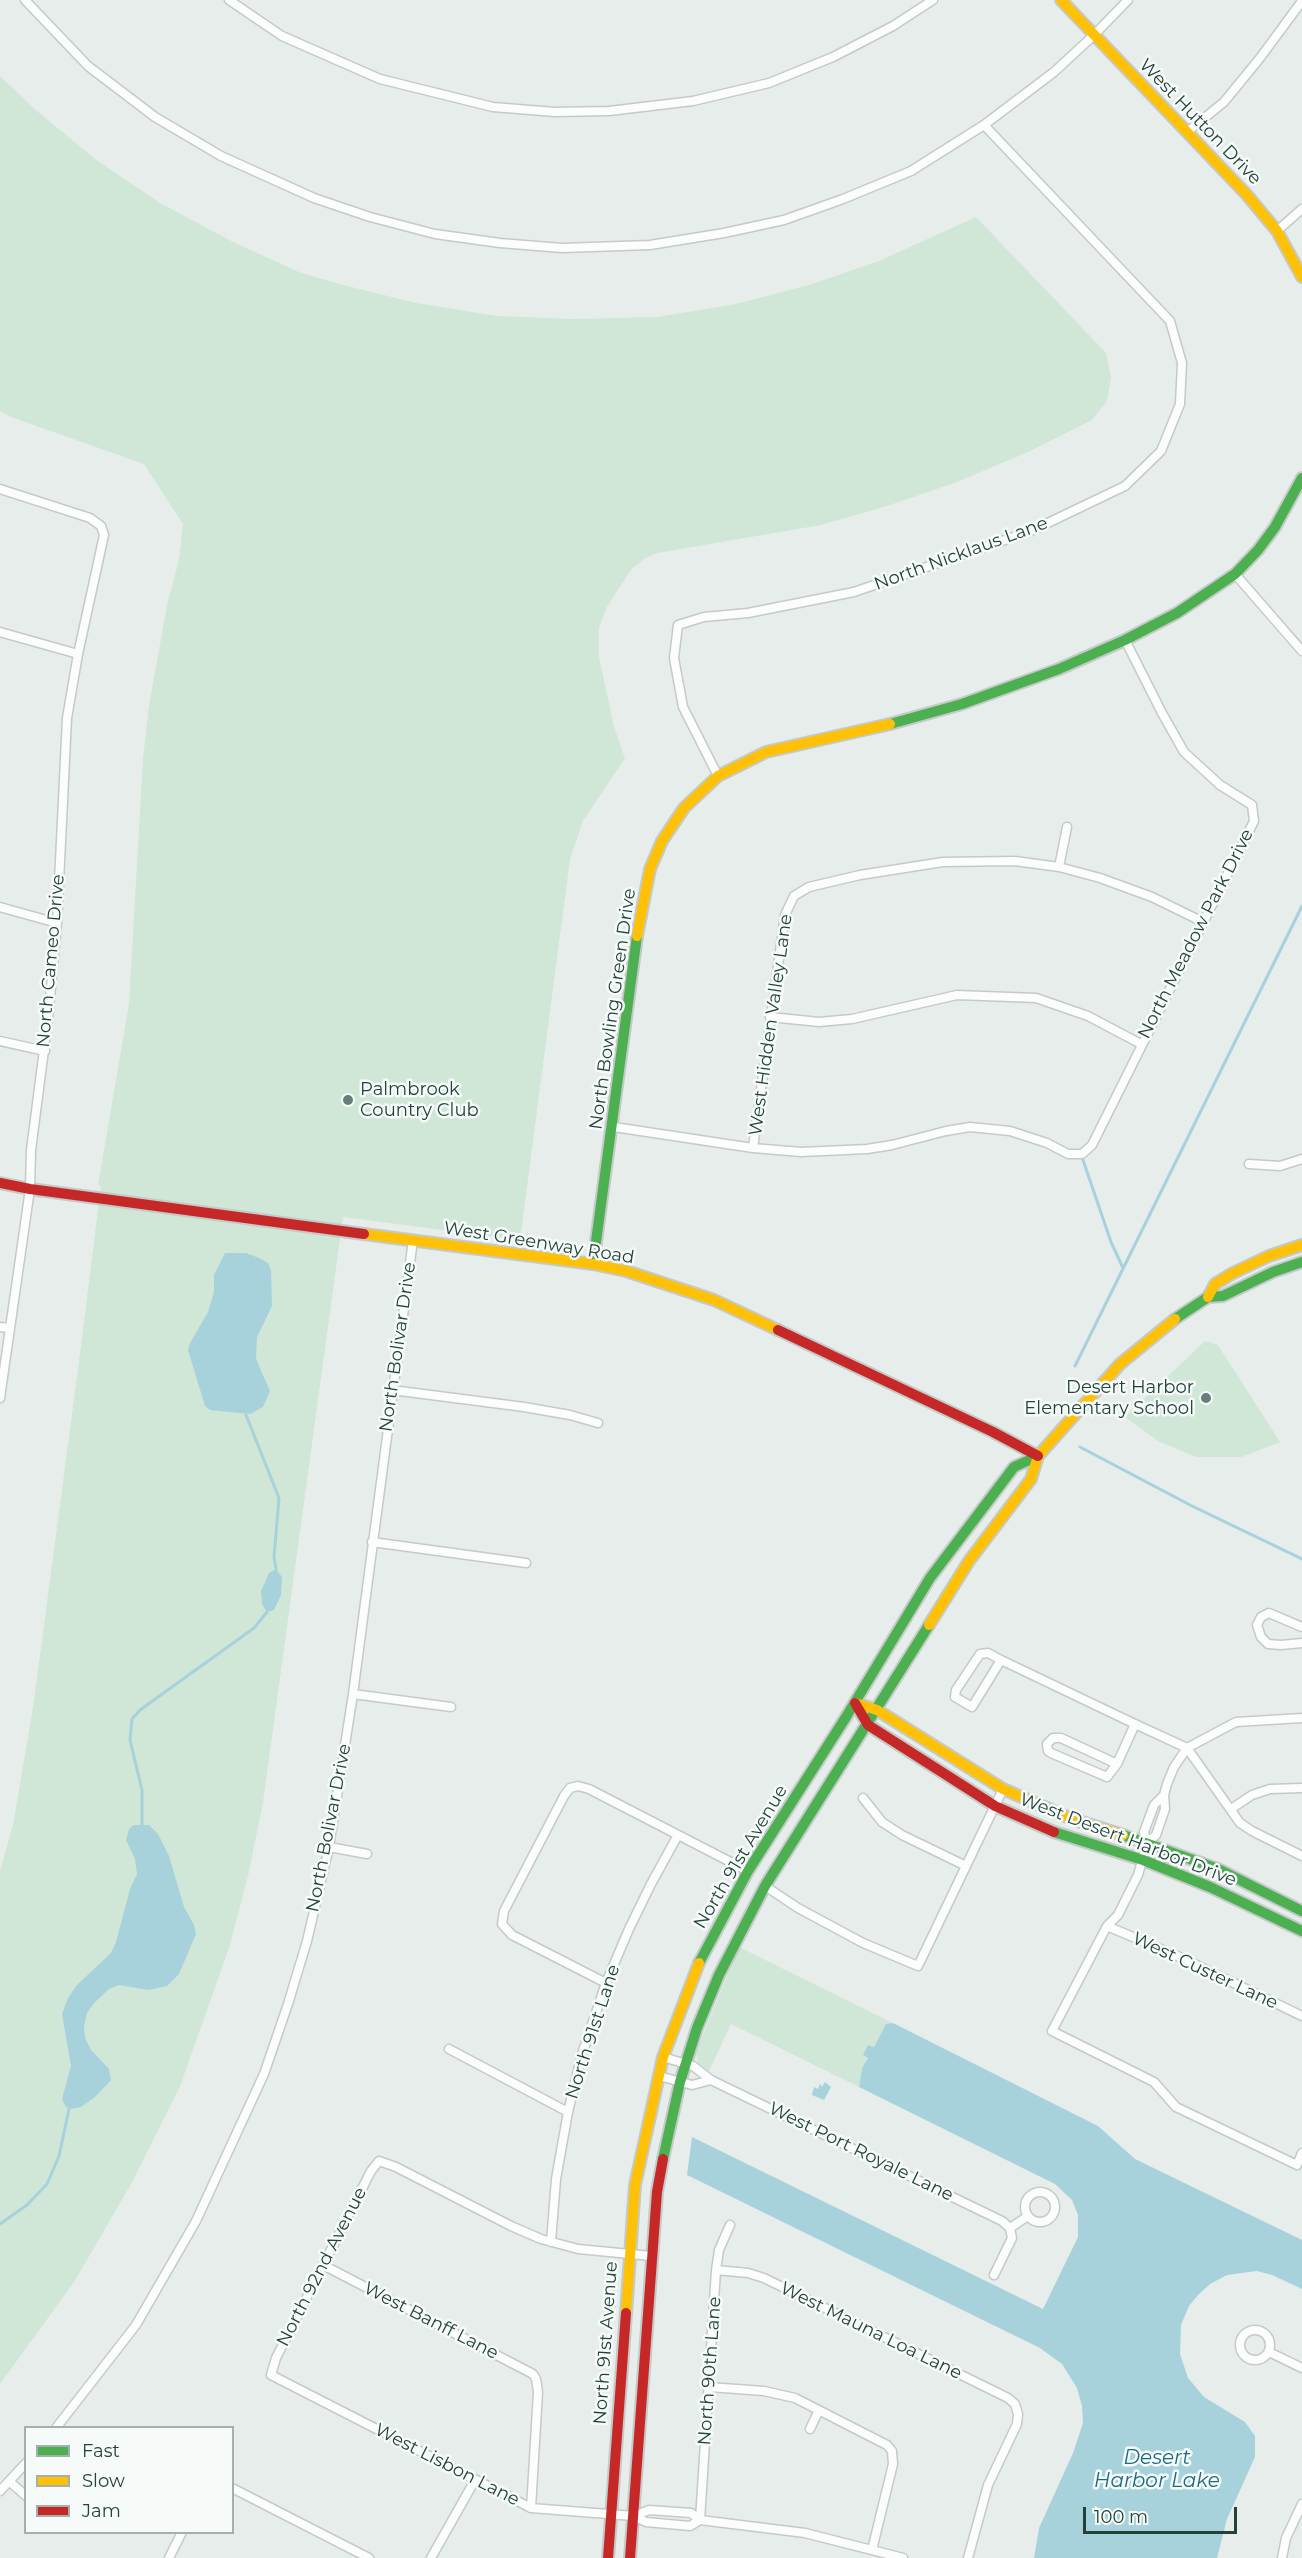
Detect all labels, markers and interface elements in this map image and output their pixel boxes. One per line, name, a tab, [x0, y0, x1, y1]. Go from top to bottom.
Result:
street label: West Hutton Drive	[1134, 55, 1266, 189]
street label: North Nicklaus Lane	[871, 513, 1051, 595]
street label: North Meadow Park Drive	[1134, 825, 1258, 1043]
street label: North Cameo Drive	[33, 873, 69, 1049]
street label: North Bowling Green Drive	[585, 887, 641, 1131]
street label: West Hidden Valley Lane	[745, 913, 797, 1137]
place label: Palmbrook Country Club	[360, 1079, 479, 1122]
marker: Palmbrook Country Club	[341, 1093, 355, 1107]
street label: West Greenway Road	[442, 1217, 636, 1269]
street label: North Bolivar Drive	[375, 1261, 421, 1433]
place label: Desert Harbor Elementary School	[1024, 1377, 1194, 1420]
marker: Desert Harbor Elementary School	[1199, 1391, 1213, 1405]
street label: North Bolivar Drive	[302, 1742, 356, 1914]
street label: North 91st Avenue	[690, 1781, 792, 1933]
street label: West Desert Harbor Drive	[1017, 1789, 1239, 1891]
street label: West Custer Lane	[1129, 1928, 1281, 2014]
street label: North 91st Lane	[561, 1962, 625, 2102]
street label: West Port Royale Lane	[765, 2098, 957, 2206]
street label: North 92nd Avenue	[272, 2184, 372, 2350]
street label: North 91st Avenue	[590, 2261, 622, 2425]
street label: West Banff Lane	[360, 2278, 502, 2364]
street label: West Mauna Loa Lane	[777, 2278, 965, 2384]
street label: North 90th Lane	[694, 2296, 726, 2446]
street label: West Lisbon Lane	[371, 2419, 523, 2511]
legend	[24, 2426, 234, 2534]
text: Fast	[82, 2440, 120, 2462]
water label: Desert Harbor Lake	[1094, 2446, 1220, 2493]
text: Slow	[82, 2470, 125, 2492]
scale bar	[1086, 2495, 1240, 2533]
text: Jam	[82, 2500, 121, 2522]
text: 100 m	[1094, 2506, 1148, 2528]

